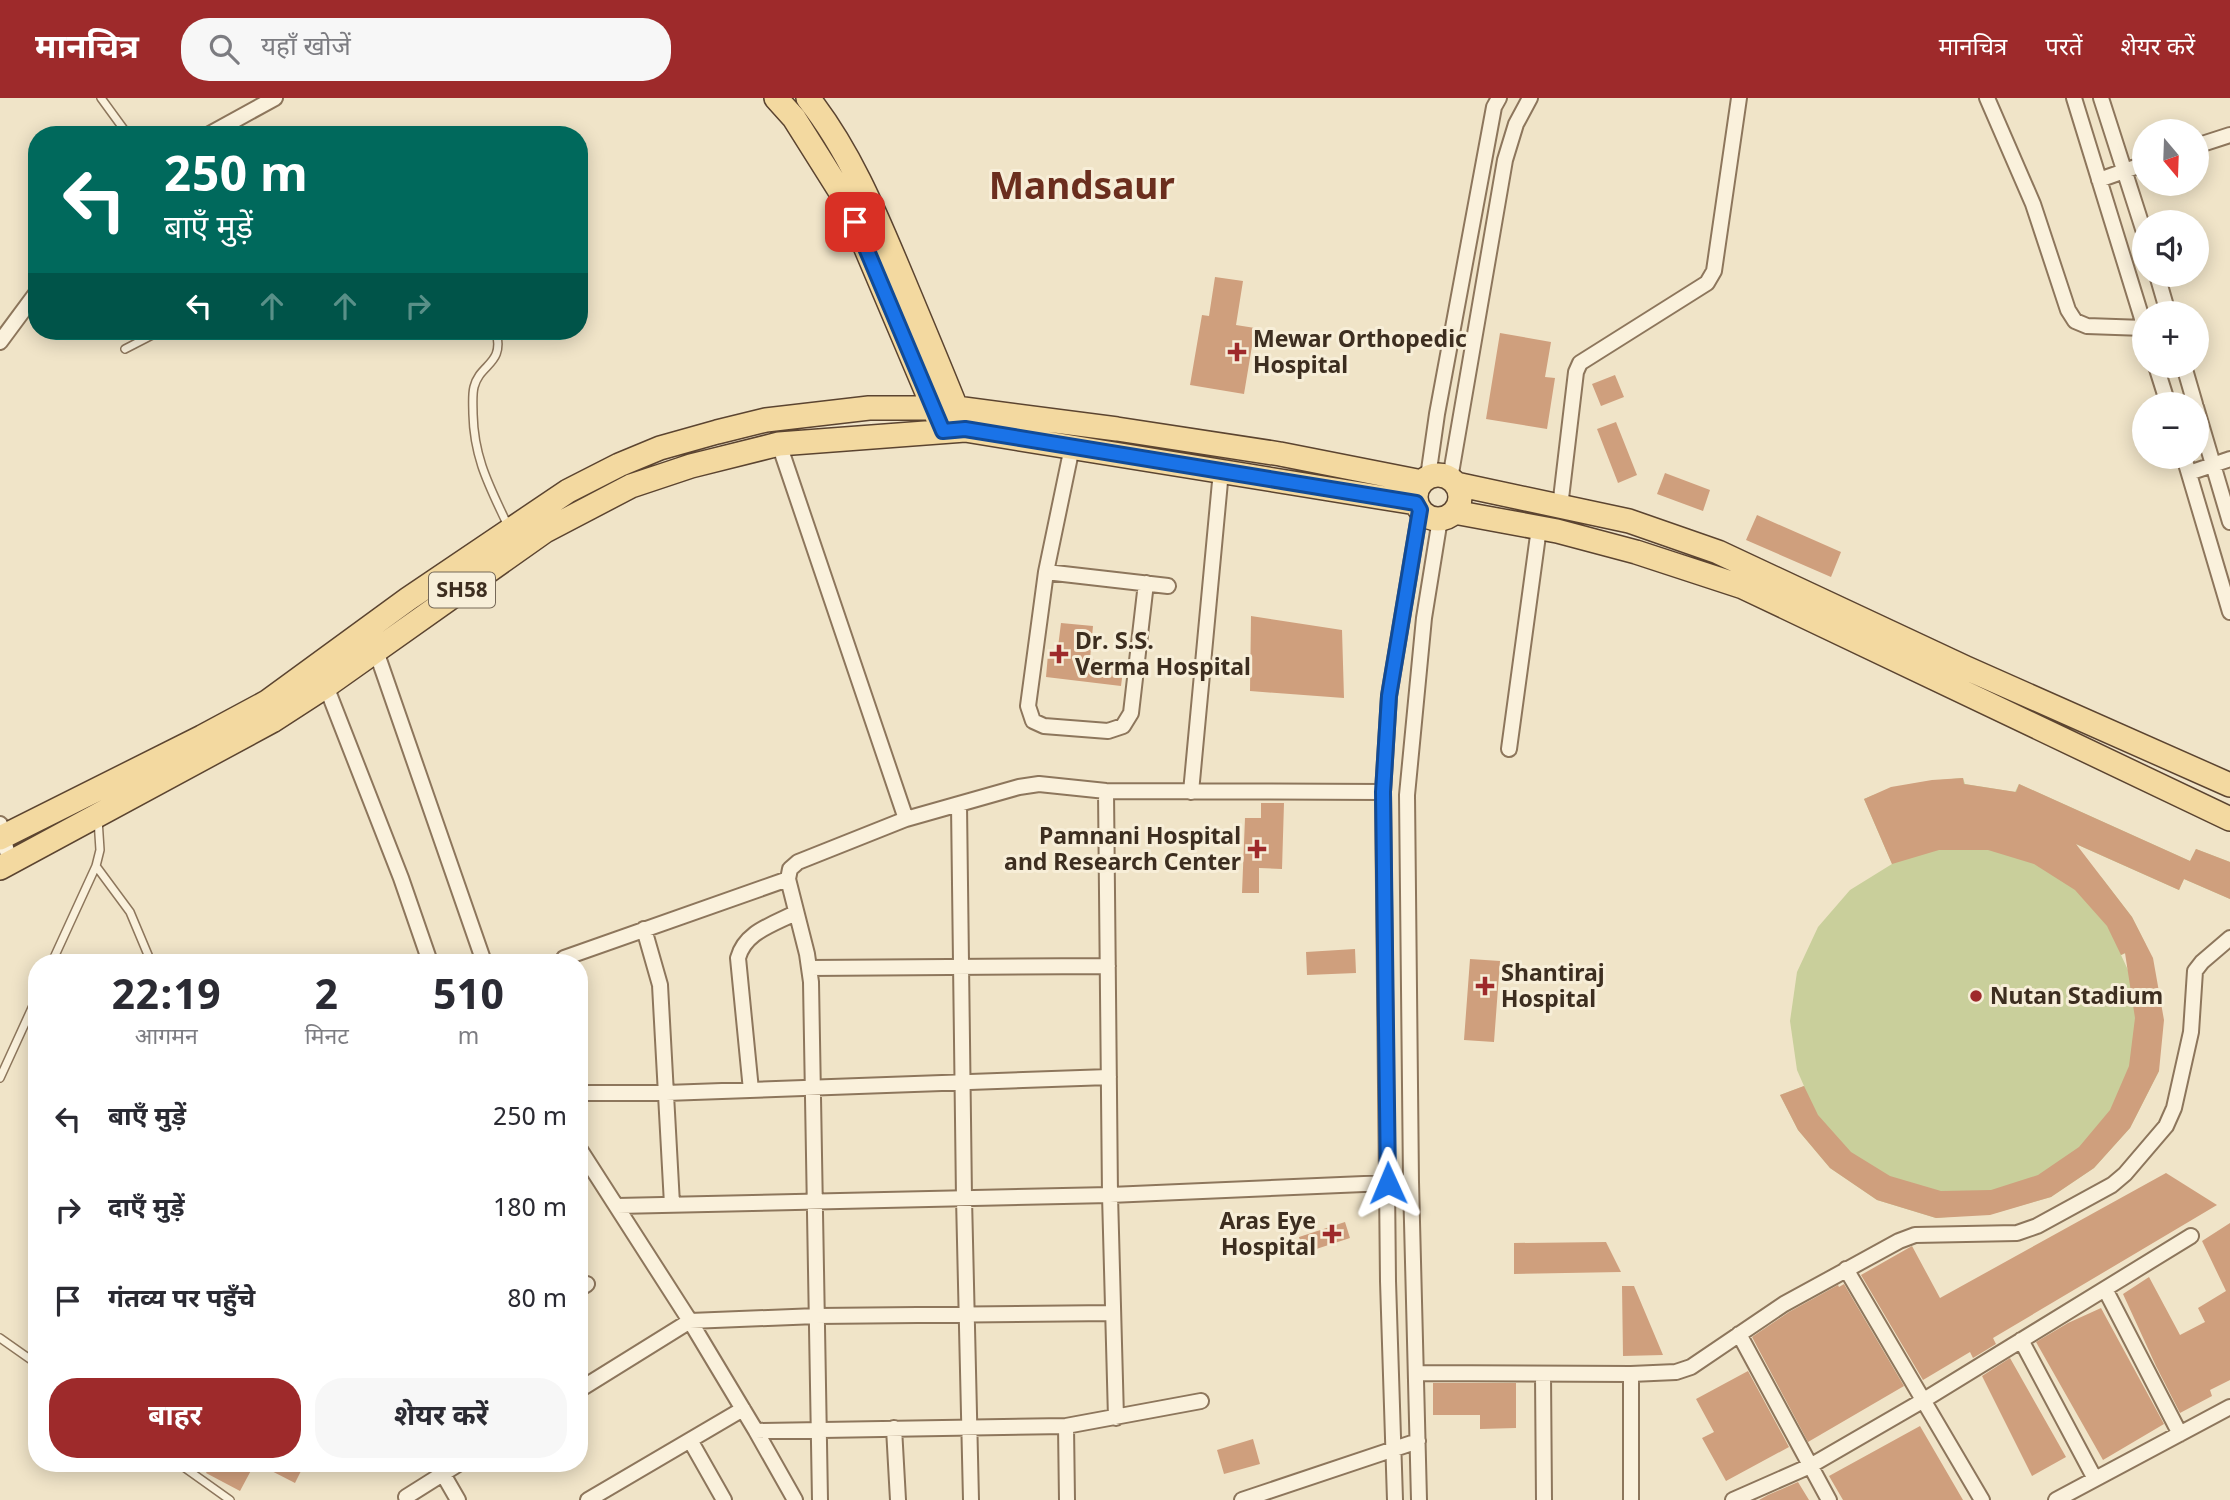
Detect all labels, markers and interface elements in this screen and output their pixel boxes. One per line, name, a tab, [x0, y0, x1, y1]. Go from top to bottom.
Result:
search box	[181, 18, 671, 81]
text: मानचित्र	[35, 28, 139, 71]
icon: search	[205, 30, 243, 68]
text: यहाँ खोजें	[261, 32, 351, 66]
text: मानचित्र	[1939, 33, 2007, 65]
text: परतें	[2045, 33, 2082, 65]
text: शेयर करें	[2120, 33, 2195, 65]
north arrow	[2132, 119, 2208, 196]
map controls	[2132, 119, 2209, 469]
text: 250 m	[164, 147, 308, 211]
icon: left	[49, 154, 140, 245]
district label: Mandsaur	[989, 166, 1175, 214]
pin	[825, 192, 885, 252]
icon: arrive	[836, 203, 874, 241]
text: बाएँ मुड़ें	[164, 209, 253, 251]
button: sound	[2132, 210, 2209, 287]
icon: left	[180, 287, 218, 325]
icon: ahead	[253, 287, 291, 325]
icon: ahead	[326, 287, 364, 325]
icon: right	[399, 287, 437, 325]
button: +	[2132, 301, 2209, 378]
place label: Mewar Orthopedic Hospital	[1253, 326, 1467, 382]
marker: Mewar Orthopedic Hospital	[1227, 342, 1247, 362]
button: −	[2132, 392, 2209, 469]
road number: SH58	[429, 573, 495, 608]
place label: Dr. S.S. Verma Hospital	[1075, 628, 1251, 684]
marker: Dr. S.S. Verma Hospital	[1049, 644, 1069, 664]
place label: Pamnani Hospital and Research Center	[1004, 823, 1241, 879]
marker: Pamnani Hospital and Research Center	[1247, 839, 1267, 859]
place label: Shantiraj Hospital	[1501, 960, 1605, 1016]
text: 22:19	[112, 971, 221, 1026]
text: 2	[315, 971, 339, 1026]
text: 510	[433, 971, 504, 1026]
marker: Shantiraj Hospital	[1475, 976, 1495, 996]
place label: Nutan Stadium	[1990, 983, 2163, 1013]
marker: Nutan Stadium	[1968, 988, 1984, 1004]
text: आगमन	[135, 1023, 198, 1053]
text: मिनट	[305, 1023, 349, 1053]
text: m	[458, 1023, 479, 1053]
icon: left	[49, 1100, 87, 1138]
text: बाएँ मुड़ें	[108, 1102, 186, 1136]
text: 250 m	[493, 1102, 567, 1136]
position arrow	[1351, 1146, 1425, 1220]
icon: right	[49, 1191, 87, 1229]
text: दाएँ मुड़ें	[108, 1193, 185, 1227]
text: 180 m	[493, 1193, 567, 1227]
place label: Aras Eye Hospital	[1219, 1208, 1316, 1264]
marker: Aras Eye Hospital	[1322, 1224, 1342, 1244]
icon: arrive	[49, 1282, 87, 1320]
text: गंतव्य पर पहुँचे	[108, 1284, 255, 1318]
text: 80 m	[507, 1284, 567, 1318]
button: बाहर	[49, 1378, 301, 1458]
button: शेयर करें	[315, 1378, 567, 1458]

